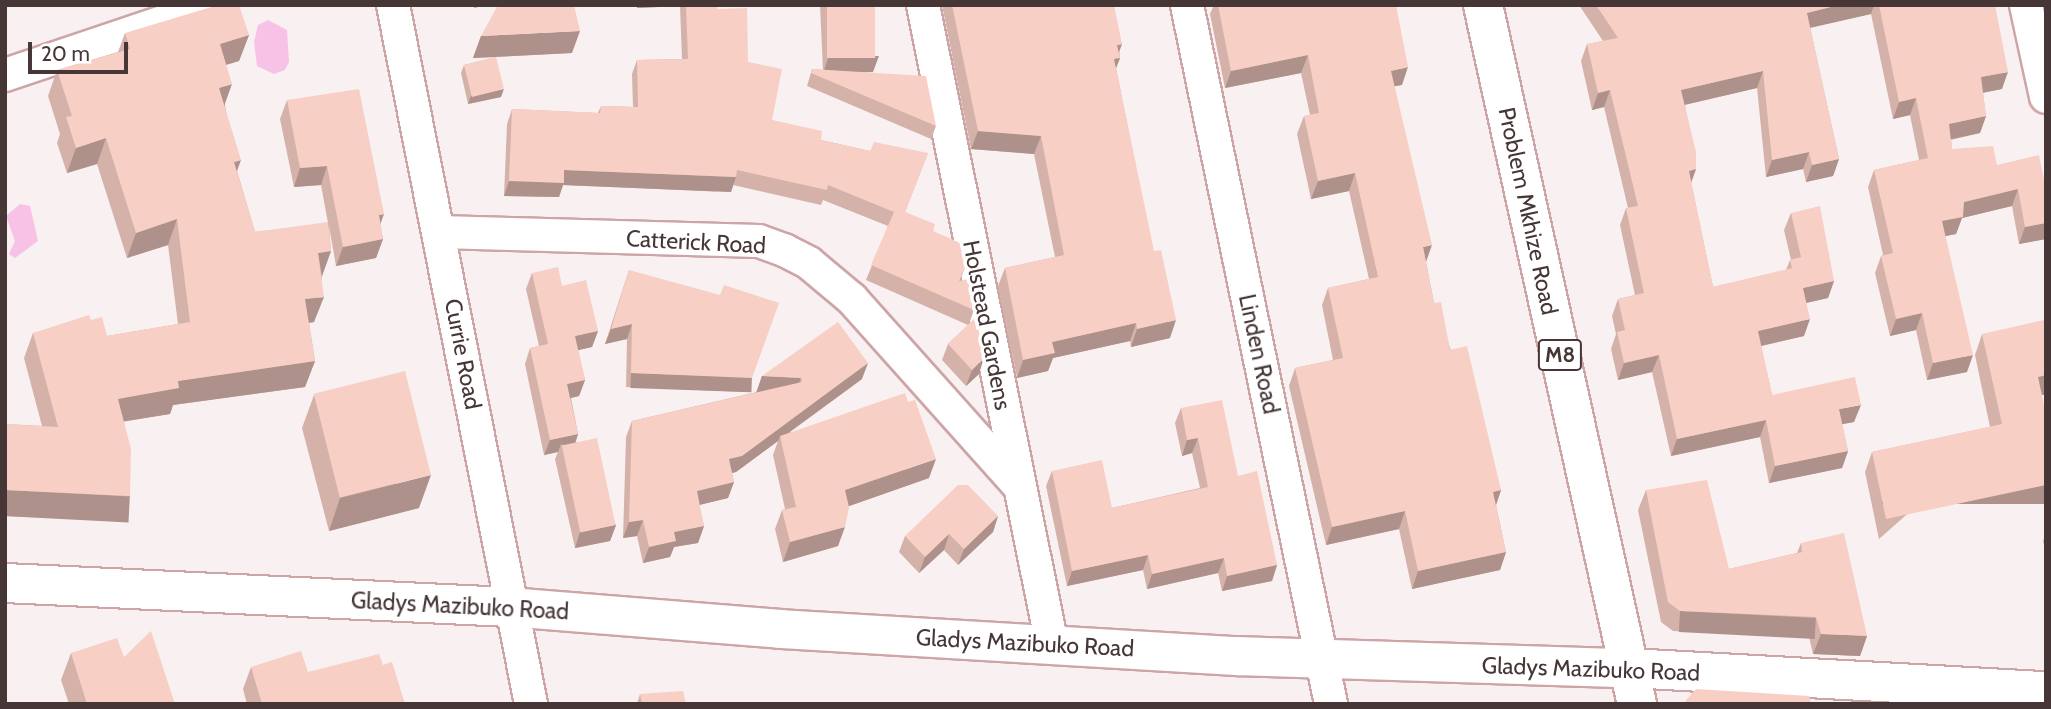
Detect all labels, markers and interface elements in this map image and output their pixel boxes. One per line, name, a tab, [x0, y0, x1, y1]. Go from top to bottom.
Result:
scale bar	[32, 28, 131, 72]
text: 20 m	[41, 41, 90, 66]
street label: Problem Mkhize Road	[1493, 105, 1563, 317]
street label: Catterick Road	[625, 225, 767, 259]
street label: Holstead Gardens	[957, 238, 1017, 412]
street label: Linden Road	[1233, 292, 1285, 416]
street label: Currie Road	[439, 296, 487, 412]
road number: M8	[1537, 338, 1583, 372]
street label: Gladys Mazibuko Road	[350, 587, 570, 625]
street label: Gladys Mazibuko Road	[915, 624, 1135, 662]
street label: Gladys Mazibuko Road	[1481, 651, 1701, 687]

